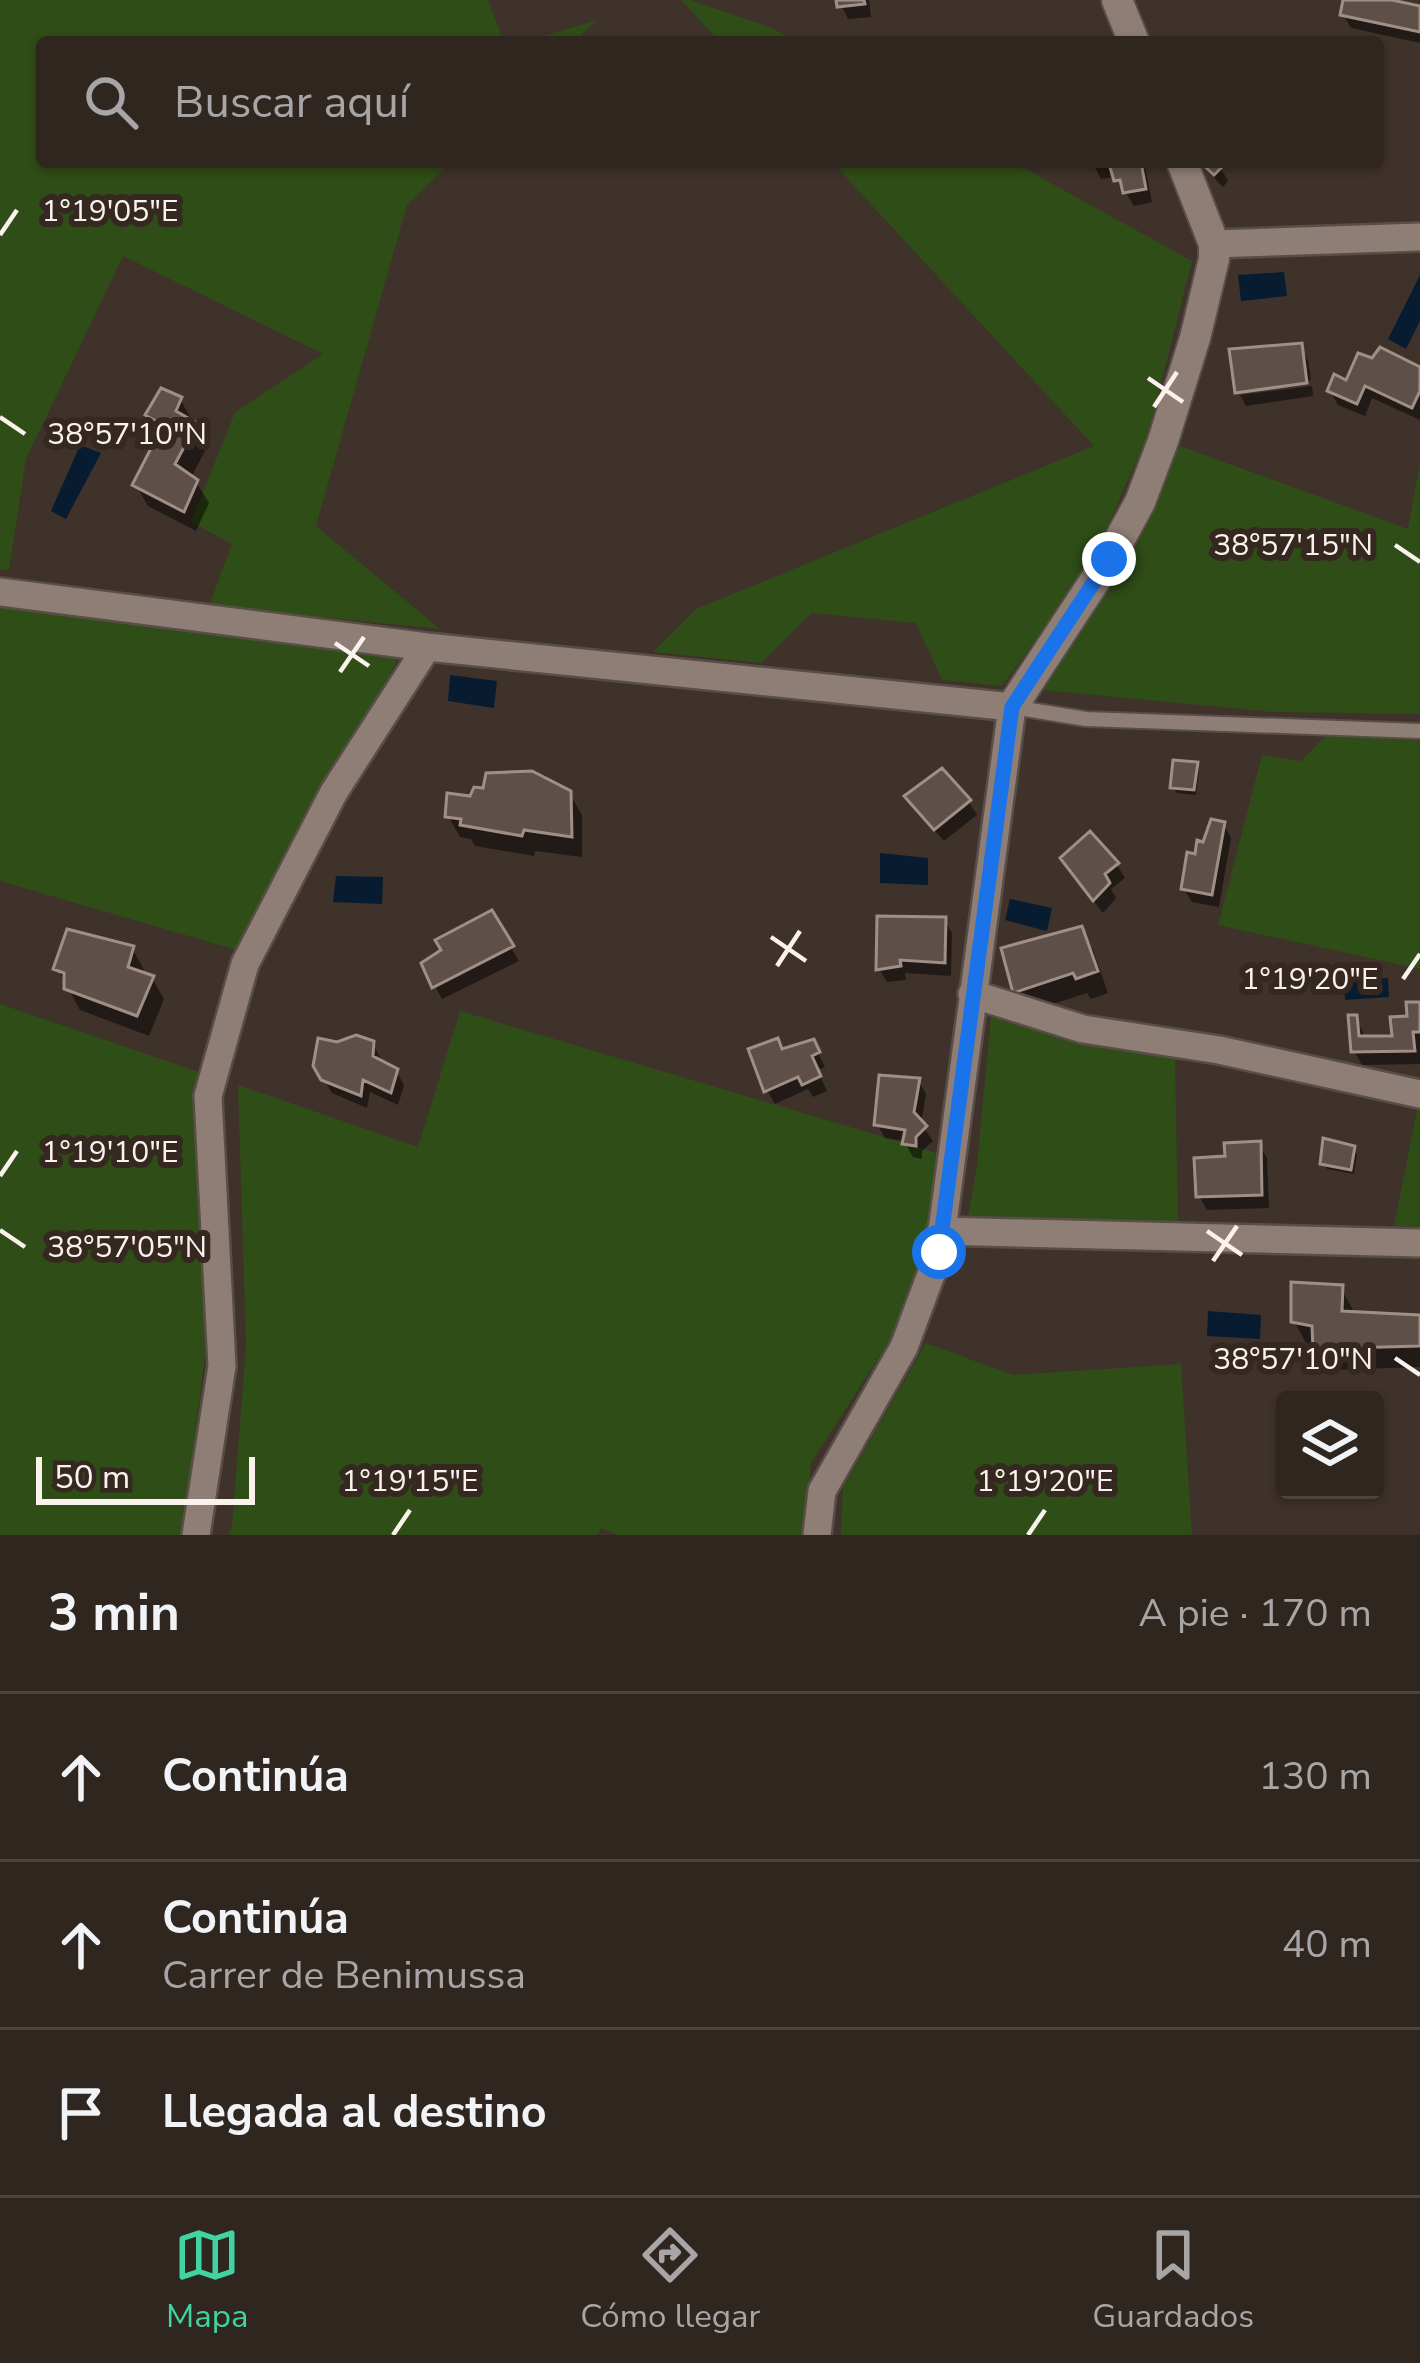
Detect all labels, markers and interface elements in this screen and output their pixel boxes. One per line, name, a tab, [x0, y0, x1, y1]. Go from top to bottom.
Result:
search box	[36, 36, 1384, 168]
icon: search	[78, 69, 144, 135]
text: Buscar aquí	[174, 72, 409, 133]
text: 1°19'05"E	[42, 191, 178, 232]
text: 38°57'10"N	[47, 414, 207, 455]
text: 38°57'15"N	[1213, 525, 1373, 566]
route end	[1082, 532, 1136, 586]
text: 1°19'20"E	[1242, 959, 1378, 1000]
text: 1°19'10"E	[42, 1132, 178, 1173]
route start	[912, 1225, 966, 1279]
text: 38°57'05"N	[47, 1227, 207, 1268]
text: 38°57'10"N	[1213, 1339, 1373, 1380]
map controls	[1276, 1391, 1384, 1499]
button: layers	[1276, 1391, 1384, 1499]
scale bar	[36, 1451, 255, 1504]
text: 50 m	[54, 1455, 130, 1500]
text: 1°19'15"E	[342, 1461, 478, 1502]
text: 1°19'20"E	[977, 1461, 1113, 1502]
text: 3 min	[48, 1578, 180, 1648]
text: A pie · 170 m	[1138, 1587, 1372, 1640]
icon: ahead	[48, 1744, 114, 1810]
text: Continúa	[162, 1746, 349, 1807]
text: 130 m	[1258, 1750, 1372, 1803]
text: Continúa	[162, 1888, 349, 1949]
icon: ahead	[48, 1912, 114, 1978]
text: 40 m	[1282, 1918, 1372, 1971]
text: Carrer de Benimussa	[162, 1949, 526, 2002]
icon: arrive	[48, 2080, 114, 2146]
text: Llegada al destino	[162, 2082, 547, 2143]
tab: Mapa	[166, 2222, 248, 2339]
tab: Cómo llegar	[580, 2222, 760, 2339]
tab: Guardados	[1092, 2222, 1254, 2339]

